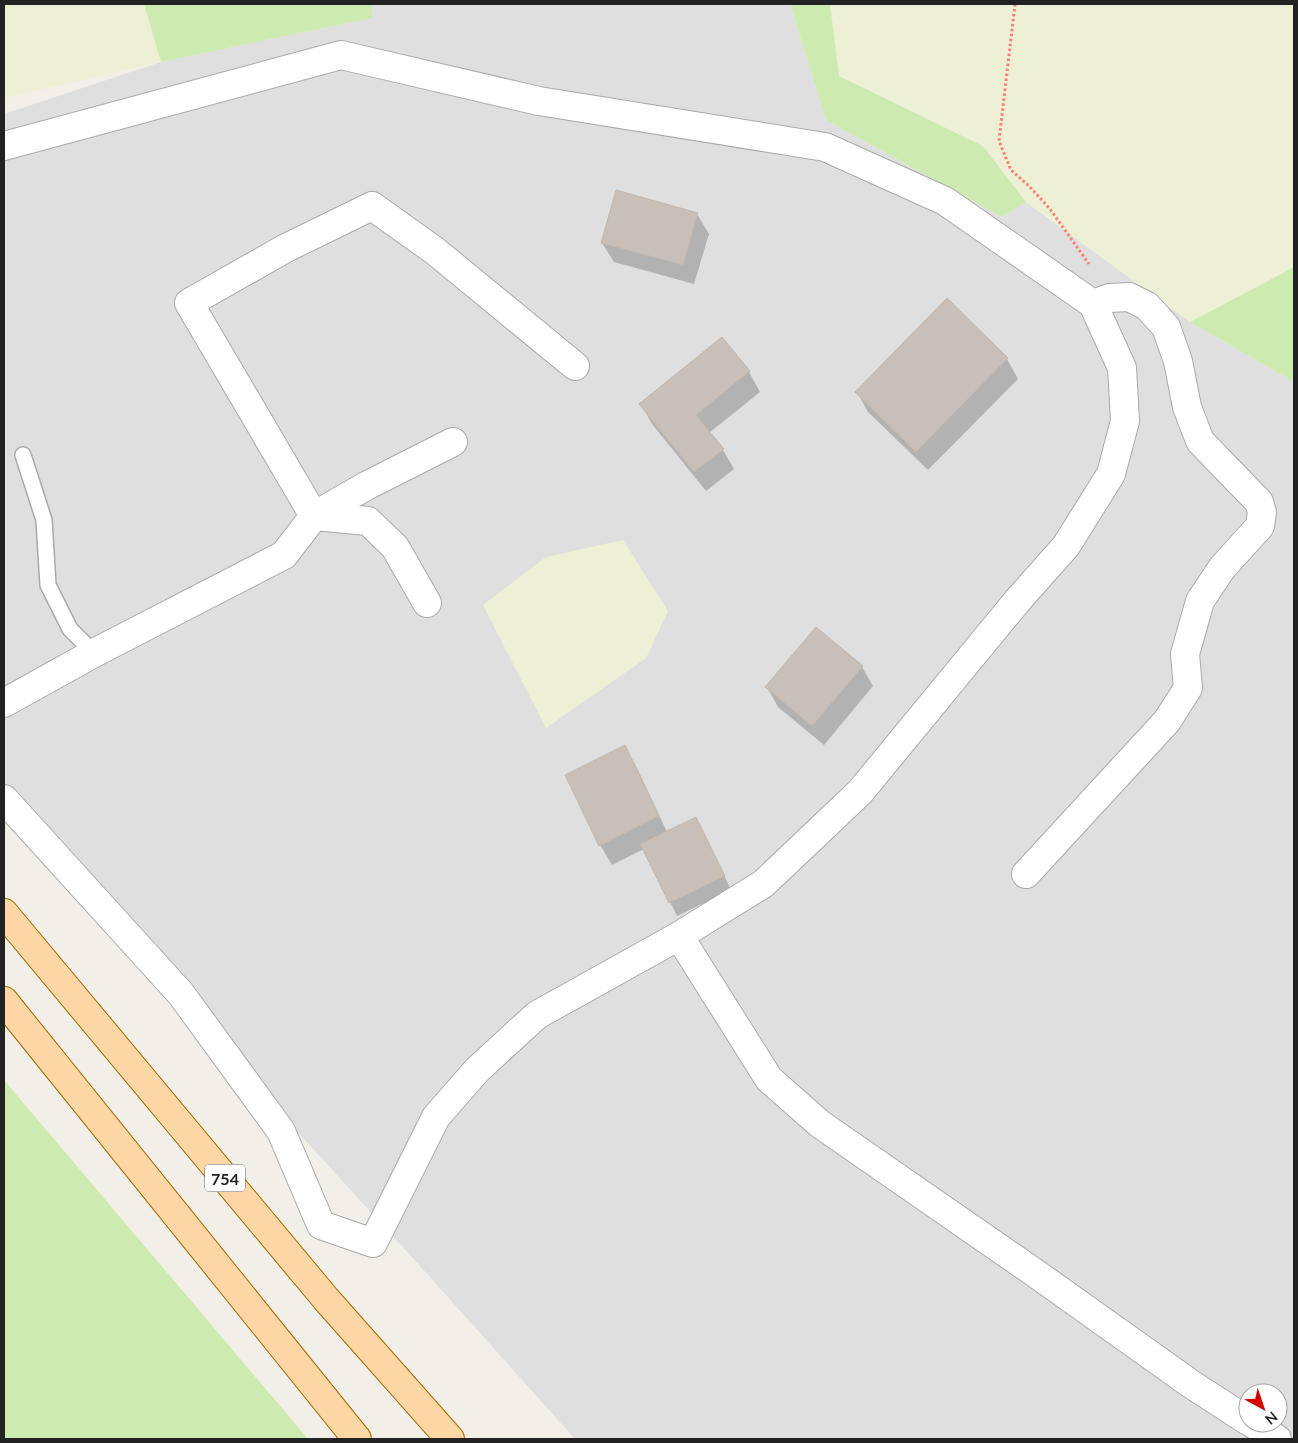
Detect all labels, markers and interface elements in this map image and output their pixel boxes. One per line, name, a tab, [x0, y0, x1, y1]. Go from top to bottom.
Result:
road number: 754	[205, 1164, 245, 1192]
north arrow	[1238, 1383, 1288, 1433]
text: N	[1262, 1408, 1281, 1428]

